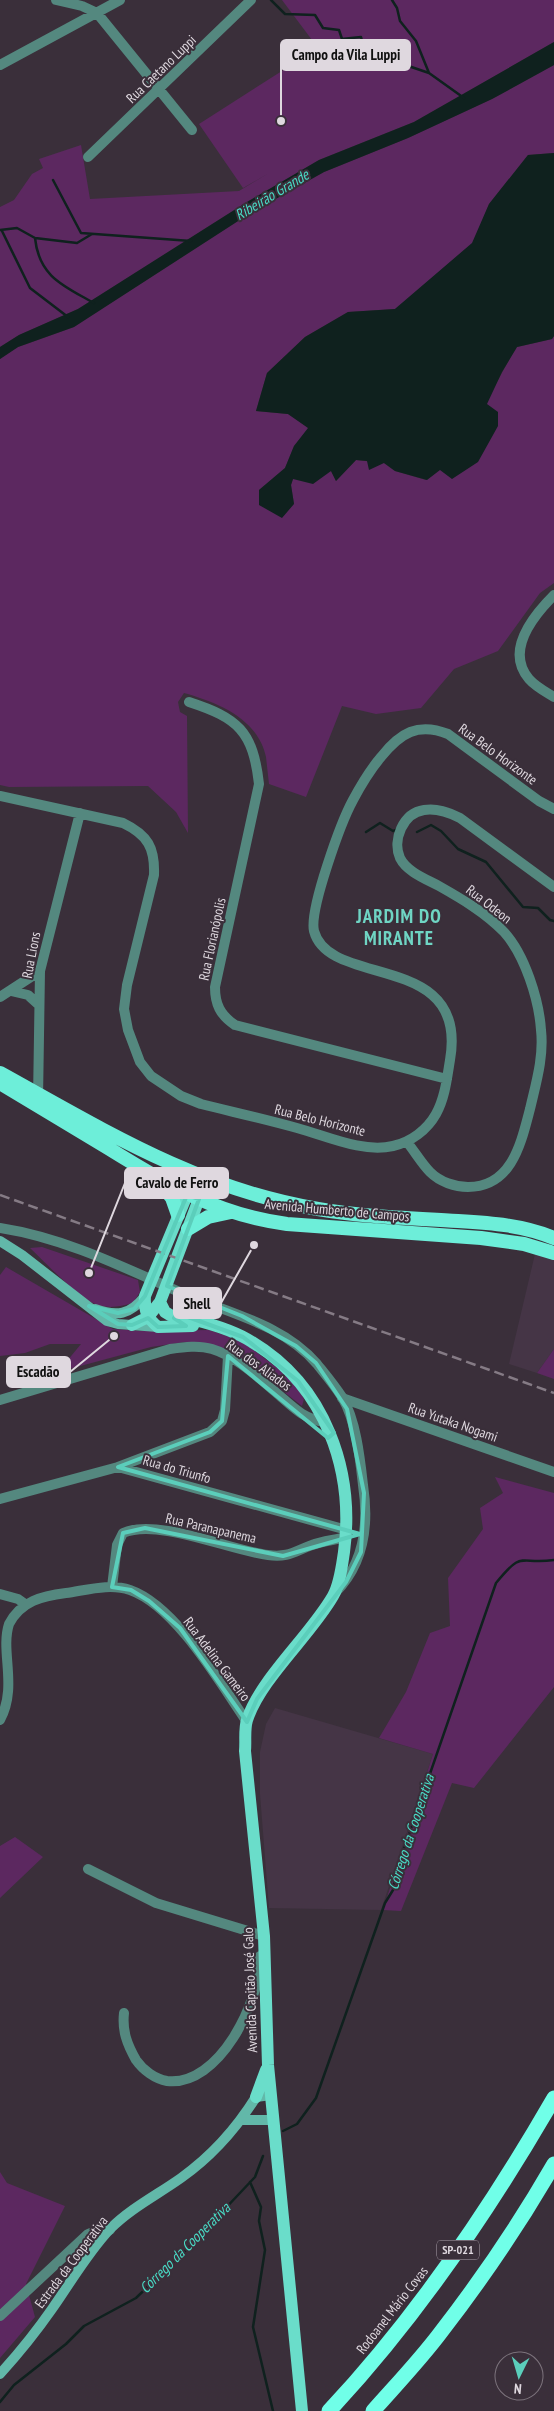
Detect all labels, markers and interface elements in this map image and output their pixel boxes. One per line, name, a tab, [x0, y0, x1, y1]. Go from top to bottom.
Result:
street label: Rua Caetano Luppi	[122, 31, 200, 107]
callout: Campo da Vila Luppi	[281, 40, 410, 70]
text: Campo da Vila Luppi	[292, 45, 400, 64]
water label: Ribeirão Grande	[231, 165, 313, 224]
street label: Rua Belo Horizonte	[455, 719, 541, 789]
street label: Rua Odeon	[463, 881, 515, 927]
street label: Rua Florianópolis	[194, 896, 230, 982]
district label: JARDIM DO MIRANTE	[355, 904, 442, 950]
street label: Rua Lions	[18, 930, 44, 980]
street label: Rua Belo Horizonte	[273, 1100, 368, 1140]
callout: Cavalo de Ferro	[125, 1168, 228, 1198]
text: Cavalo de Ferro	[136, 1173, 219, 1192]
street label: Avenida Humberto de Campos	[264, 1195, 410, 1225]
callout: Shell	[174, 1288, 221, 1318]
text: Shell	[183, 1294, 211, 1313]
street label: Rua dos Aliados	[223, 1335, 295, 1395]
callout: Escadão	[7, 1357, 70, 1387]
text: Escadão	[17, 1362, 60, 1381]
street label: Rua Yutaka Nogami	[406, 1398, 500, 1446]
street label: Rua do Triunfo	[141, 1451, 213, 1487]
street label: Rua Paranapanema	[164, 1509, 258, 1547]
street label: Rua Adelina Gameiro	[179, 1613, 255, 1705]
water label: Córrego da Cooperativa	[383, 1771, 438, 1892]
street label: Avenida Capitão José Galo	[239, 1927, 261, 2053]
water label: Córrego da Cooperativa	[135, 2198, 235, 2297]
street label: Estrada da Cooperativa	[31, 2212, 111, 2312]
road number: SP-021	[437, 2240, 479, 2260]
street label: Rodoanel Mário Covas	[352, 2262, 432, 2357]
north arrow	[494, 2351, 544, 2401]
text: N	[513, 2380, 522, 2398]

